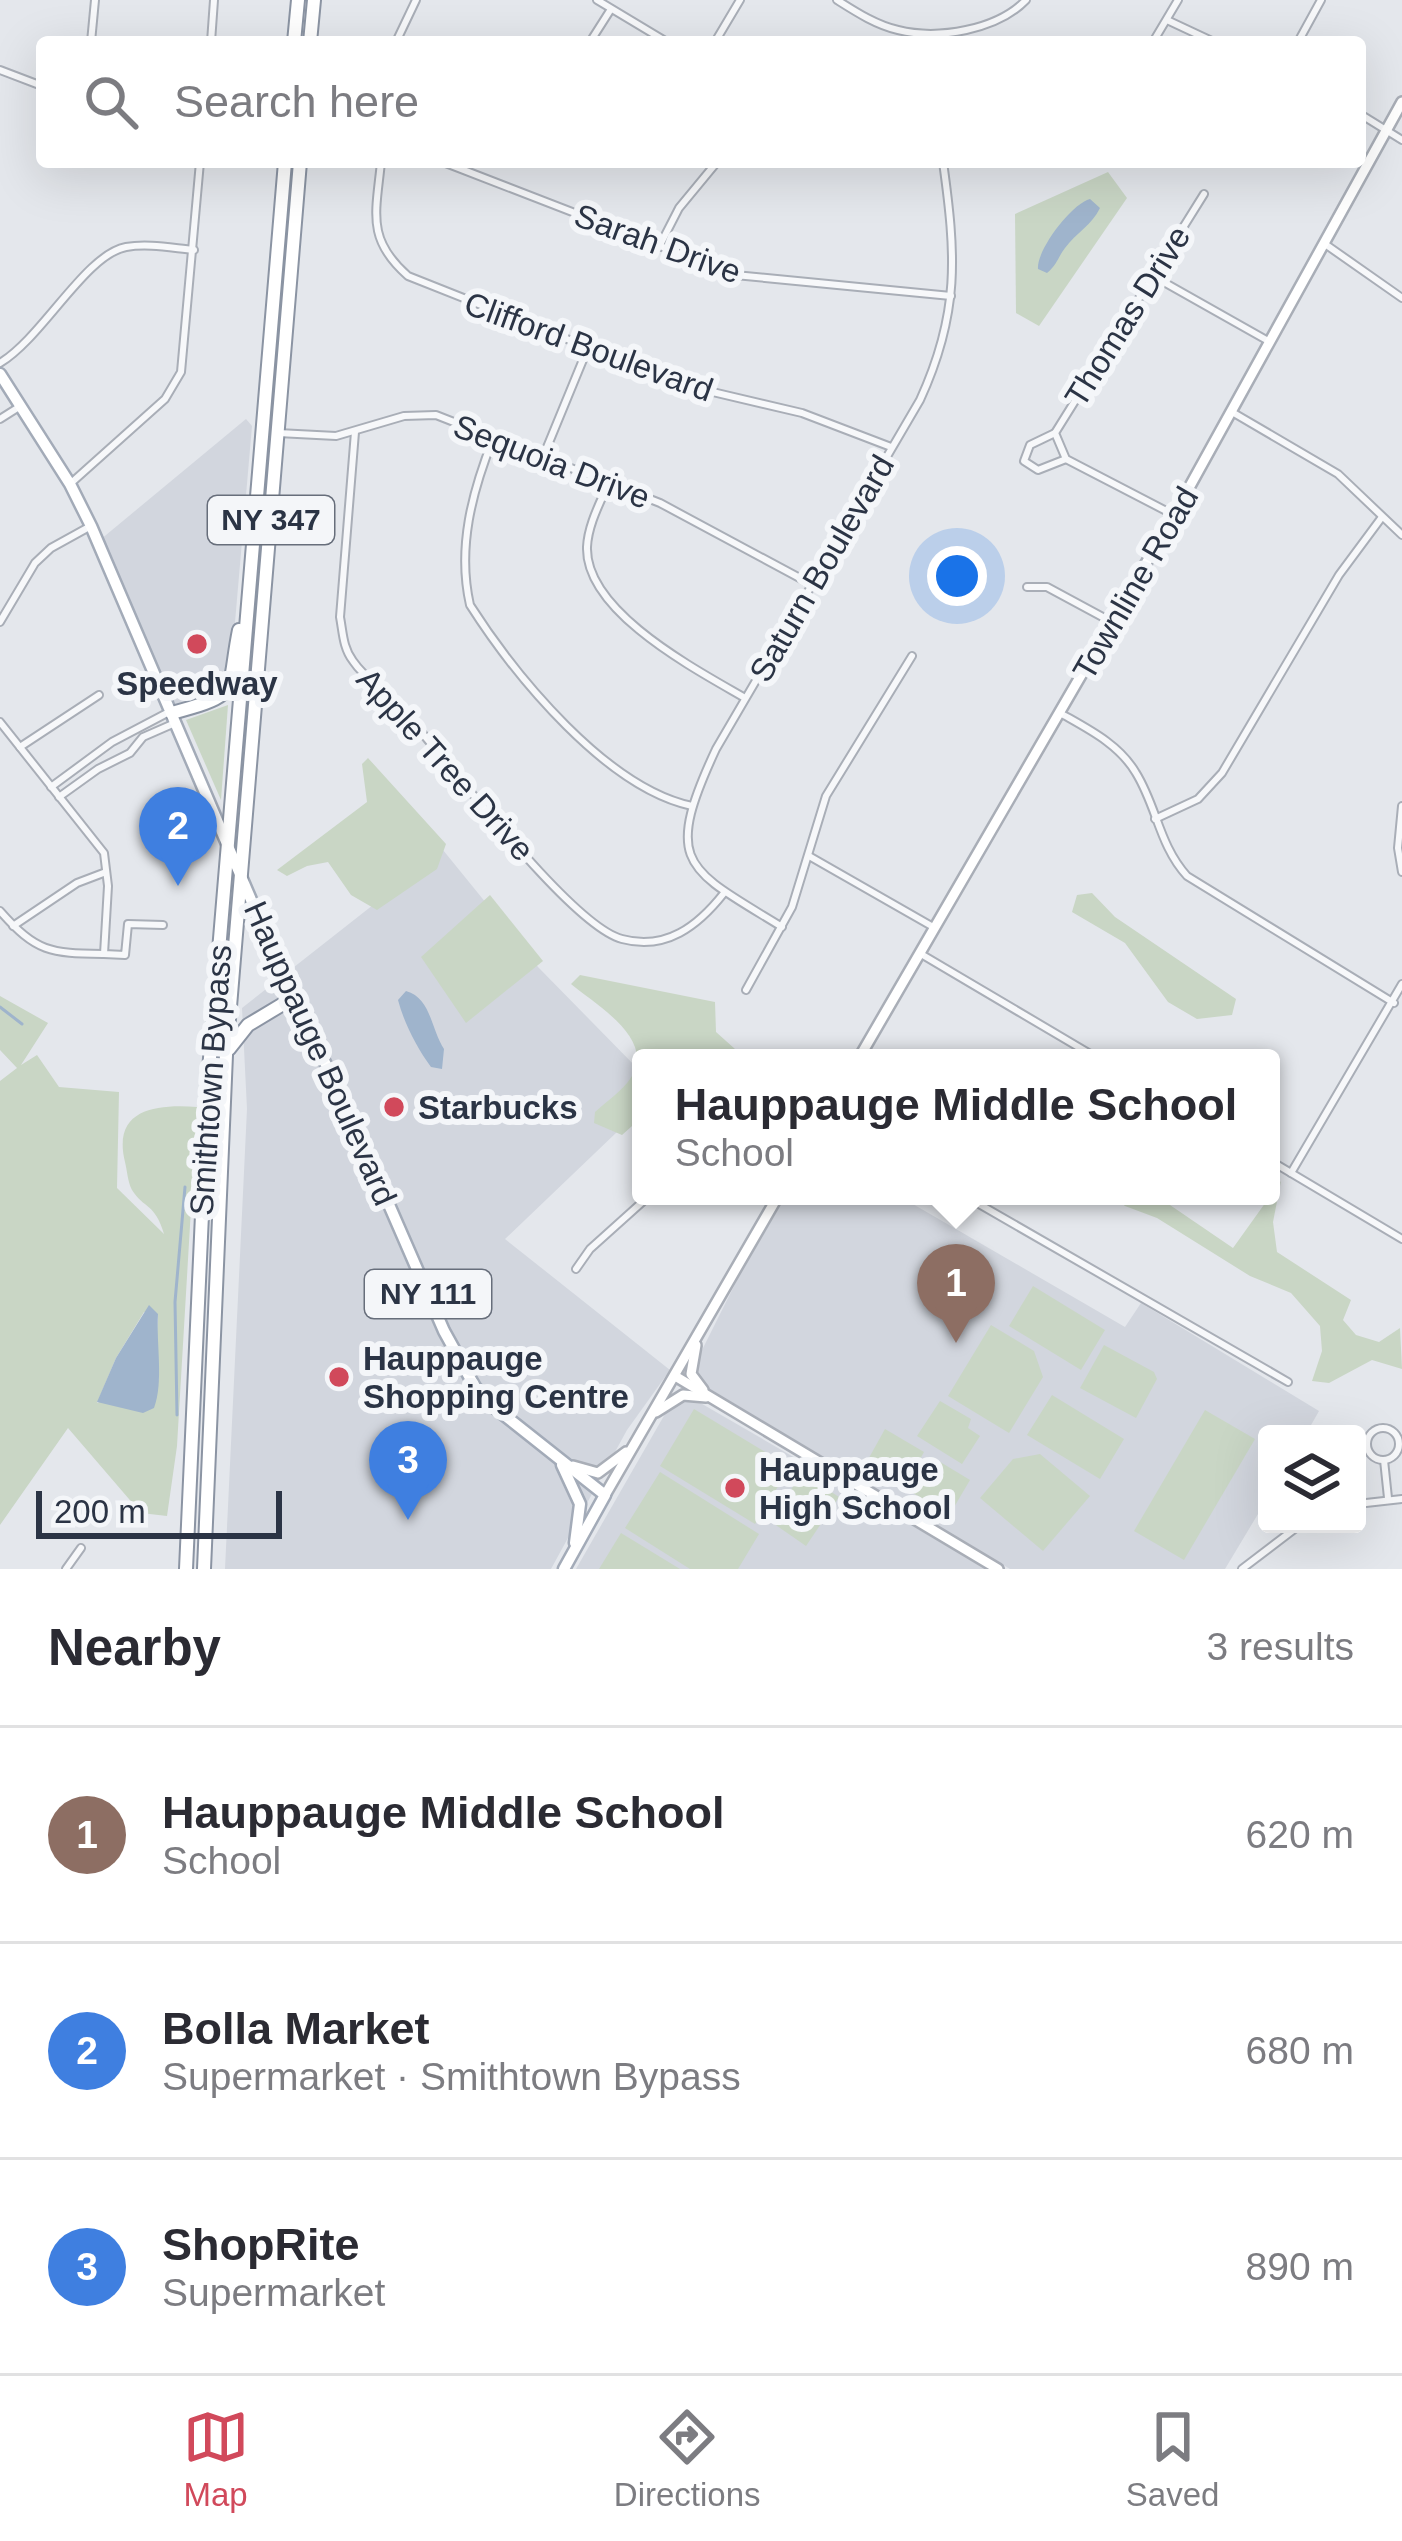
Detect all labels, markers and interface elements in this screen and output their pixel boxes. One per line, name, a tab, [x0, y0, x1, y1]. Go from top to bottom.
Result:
search box	[36, 36, 1366, 168]
icon: search	[78, 69, 144, 135]
text: Search here	[174, 76, 419, 127]
street label: Sarah Drive	[570, 196, 746, 291]
street label: Thomas Drive	[1057, 219, 1198, 413]
street label: Clifford Boulevard	[460, 284, 718, 409]
street label: Sequoia Drive	[448, 407, 655, 516]
street label: Saturn Boulevard	[742, 449, 901, 688]
street label: Townline Road	[1065, 480, 1206, 686]
road number: NY 347	[208, 496, 334, 544]
your location	[927, 546, 987, 606]
marker: Speedway	[184, 631, 210, 657]
street label: Apple Tree Drive	[350, 661, 542, 868]
place label: Speedway	[116, 665, 278, 702]
pin: 2	[139, 787, 217, 886]
street label: Hauppauge Boulevard	[237, 896, 404, 1211]
street label: Smithtown Bypass	[183, 943, 238, 1217]
popup	[632, 1049, 1280, 1205]
text: Hauppauge Middle School	[675, 1079, 1237, 1130]
place label: Starbucks	[418, 1089, 578, 1126]
marker: Starbucks	[381, 1094, 407, 1120]
text: School	[675, 1131, 794, 1174]
pin: 1	[917, 1244, 995, 1343]
road number: NY 111	[365, 1270, 491, 1318]
place label: Hauppauge Shopping Centre	[363, 1340, 629, 1415]
marker: Hauppauge Shopping Centre	[326, 1364, 352, 1390]
pin: 3	[369, 1421, 447, 1520]
map controls	[1258, 1425, 1366, 1533]
button: layers	[1258, 1425, 1366, 1533]
place label: Hauppauge High School	[759, 1451, 952, 1526]
marker: Hauppauge High School	[722, 1475, 748, 1501]
scale bar	[36, 1485, 282, 1538]
text: 200 m	[54, 1493, 146, 1530]
text: Nearby	[48, 1619, 221, 1676]
text: 3 results	[1207, 1625, 1354, 1668]
text: Hauppauge Middle School	[162, 1787, 725, 1838]
text: 1	[76, 1813, 98, 1856]
text: 620 m	[1246, 1813, 1354, 1856]
text: School	[162, 1839, 281, 1882]
text: Bolla Market	[162, 2003, 430, 2054]
text: 2	[76, 2029, 98, 2072]
text: 680 m	[1246, 2029, 1354, 2072]
text: Supermarket · Smithtown Bypass	[162, 2055, 741, 2098]
text: ShopRite	[162, 2219, 360, 2270]
text: 3	[76, 2245, 98, 2288]
text: 890 m	[1246, 2245, 1354, 2288]
text: Supermarket	[162, 2271, 385, 2314]
tab: Map	[183, 2404, 249, 2514]
tab: Directions	[614, 2404, 761, 2514]
tab: Saved	[1126, 2404, 1219, 2514]

